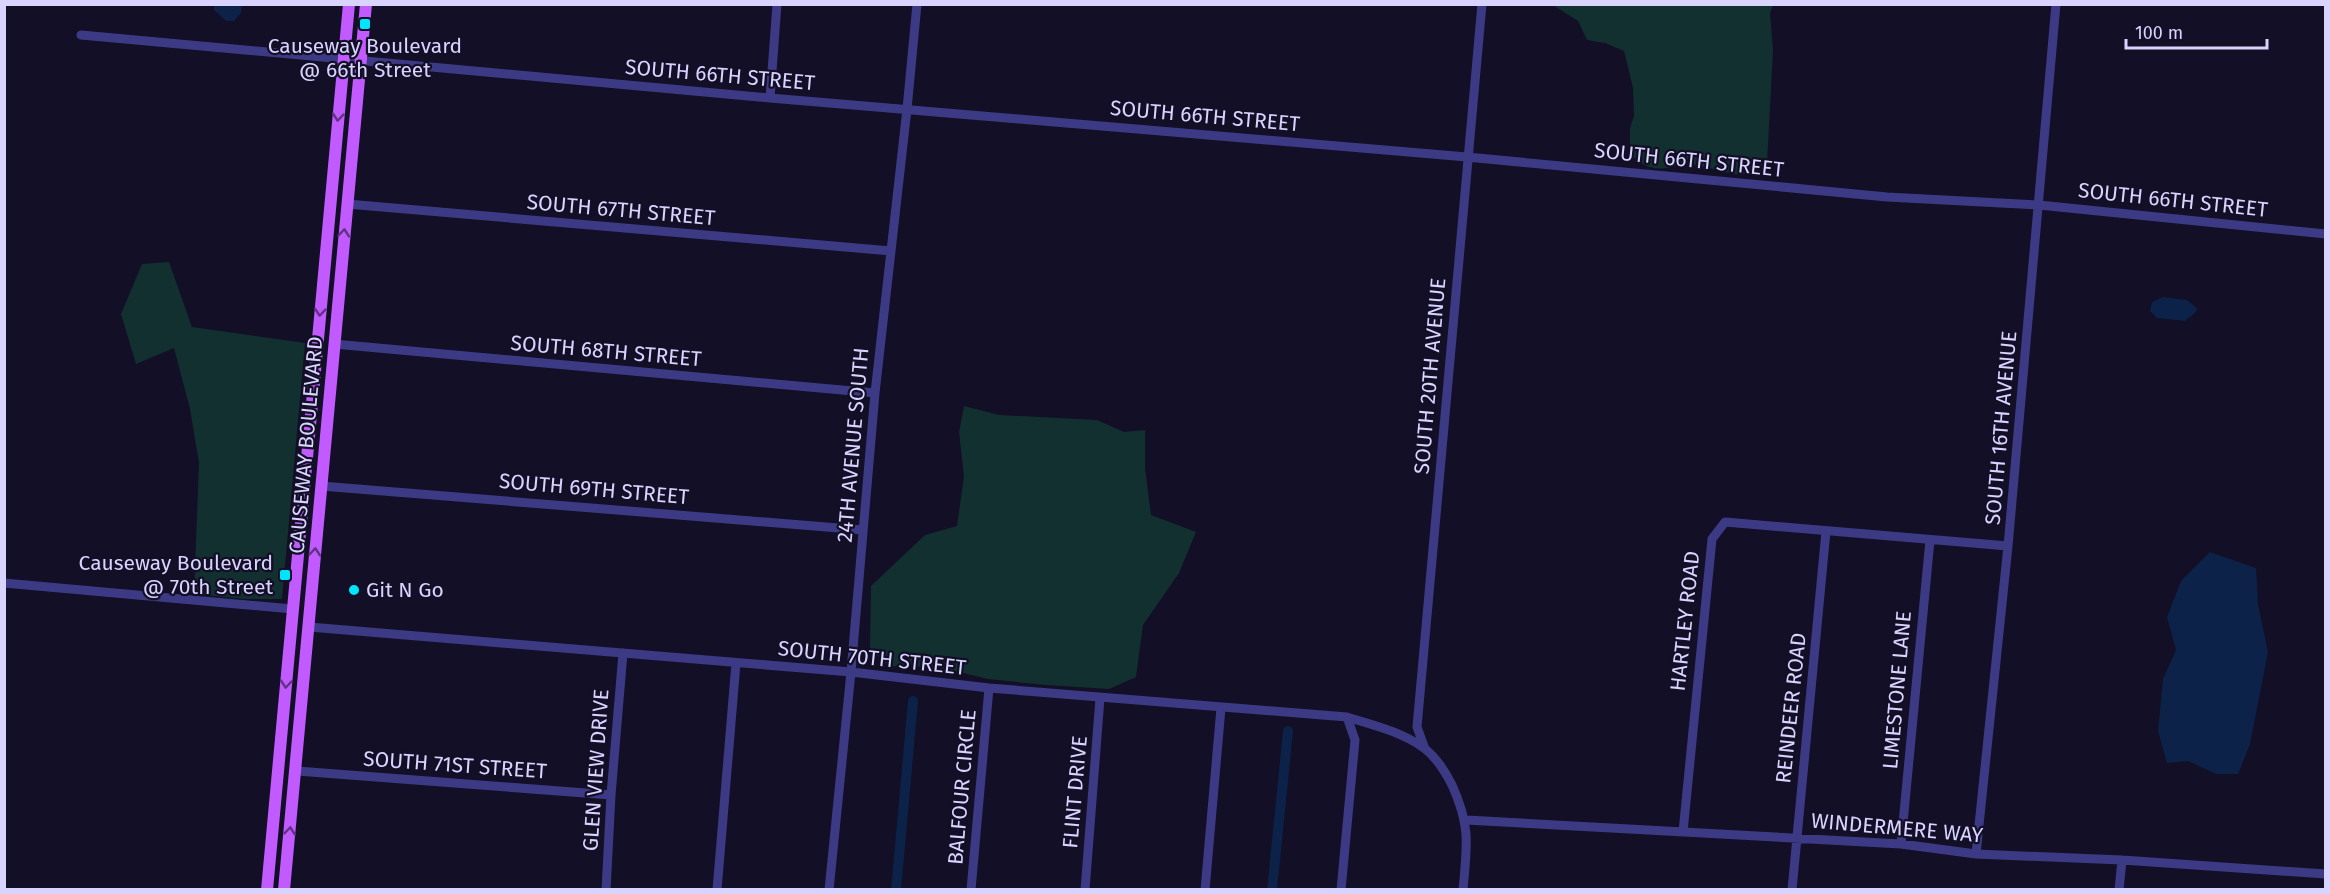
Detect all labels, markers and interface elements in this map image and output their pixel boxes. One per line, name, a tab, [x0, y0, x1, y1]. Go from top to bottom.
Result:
scale bar	[2126, 12, 2267, 50]
marker: Causeway Boulevard @ 66th Street	[358, 17, 372, 31]
text: 100 m	[2135, 22, 2183, 44]
place label: Causeway Boulevard @ 66th Street	[268, 33, 462, 83]
street label: SOUTH 66TH STREET	[624, 54, 816, 96]
street label: SOUTH 66TH STREET	[1109, 95, 1301, 137]
one-way arrow	[332, 113, 345, 122]
street label: SOUTH 66TH STREET	[1593, 137, 1785, 183]
street label: SOUTH 66TH STREET	[2077, 177, 2269, 223]
street label: SOUTH 67TH STREET	[526, 189, 716, 231]
one-way arrow	[338, 228, 351, 237]
street label: SOUTH 20TH AVENUE	[1408, 277, 1452, 475]
one-way arrow	[314, 307, 327, 316]
street label: SOUTH 68TH STREET	[509, 330, 703, 372]
street label: SOUTH 16TH AVENUE	[1980, 330, 2022, 526]
street label: CAUSEWAY BOULEVARD	[284, 335, 328, 555]
street label: 24TH AVENUE SOUTH	[832, 347, 874, 543]
street label: SOUTH 69TH STREET	[498, 468, 690, 510]
one-way arrow	[308, 548, 321, 557]
place label: Causeway Boulevard @ 70th Street	[79, 550, 273, 600]
street label: HARTLEY ROAD	[1665, 550, 1705, 692]
marker: Causeway Boulevard @ 70th Street	[278, 568, 292, 582]
place label: Git N Go	[366, 577, 444, 603]
marker: Git N Go	[347, 583, 361, 597]
street label: LIMESTONE LANE	[1877, 610, 1917, 770]
street label: REINDEER ROAD	[1770, 631, 1812, 785]
street label: SOUTH 70TH STREET	[776, 635, 968, 681]
one-way arrow	[280, 679, 293, 688]
street label: GLEN VIEW DRIVE	[577, 688, 615, 852]
street label: BALFOUR CIRCLE	[942, 708, 982, 866]
street label: FLINT DRIVE	[1057, 735, 1093, 849]
street label: SOUTH 71ST STREET	[362, 746, 548, 784]
street label: WINDERMERE WAY	[1810, 808, 1984, 848]
one-way arrow	[283, 827, 296, 836]

